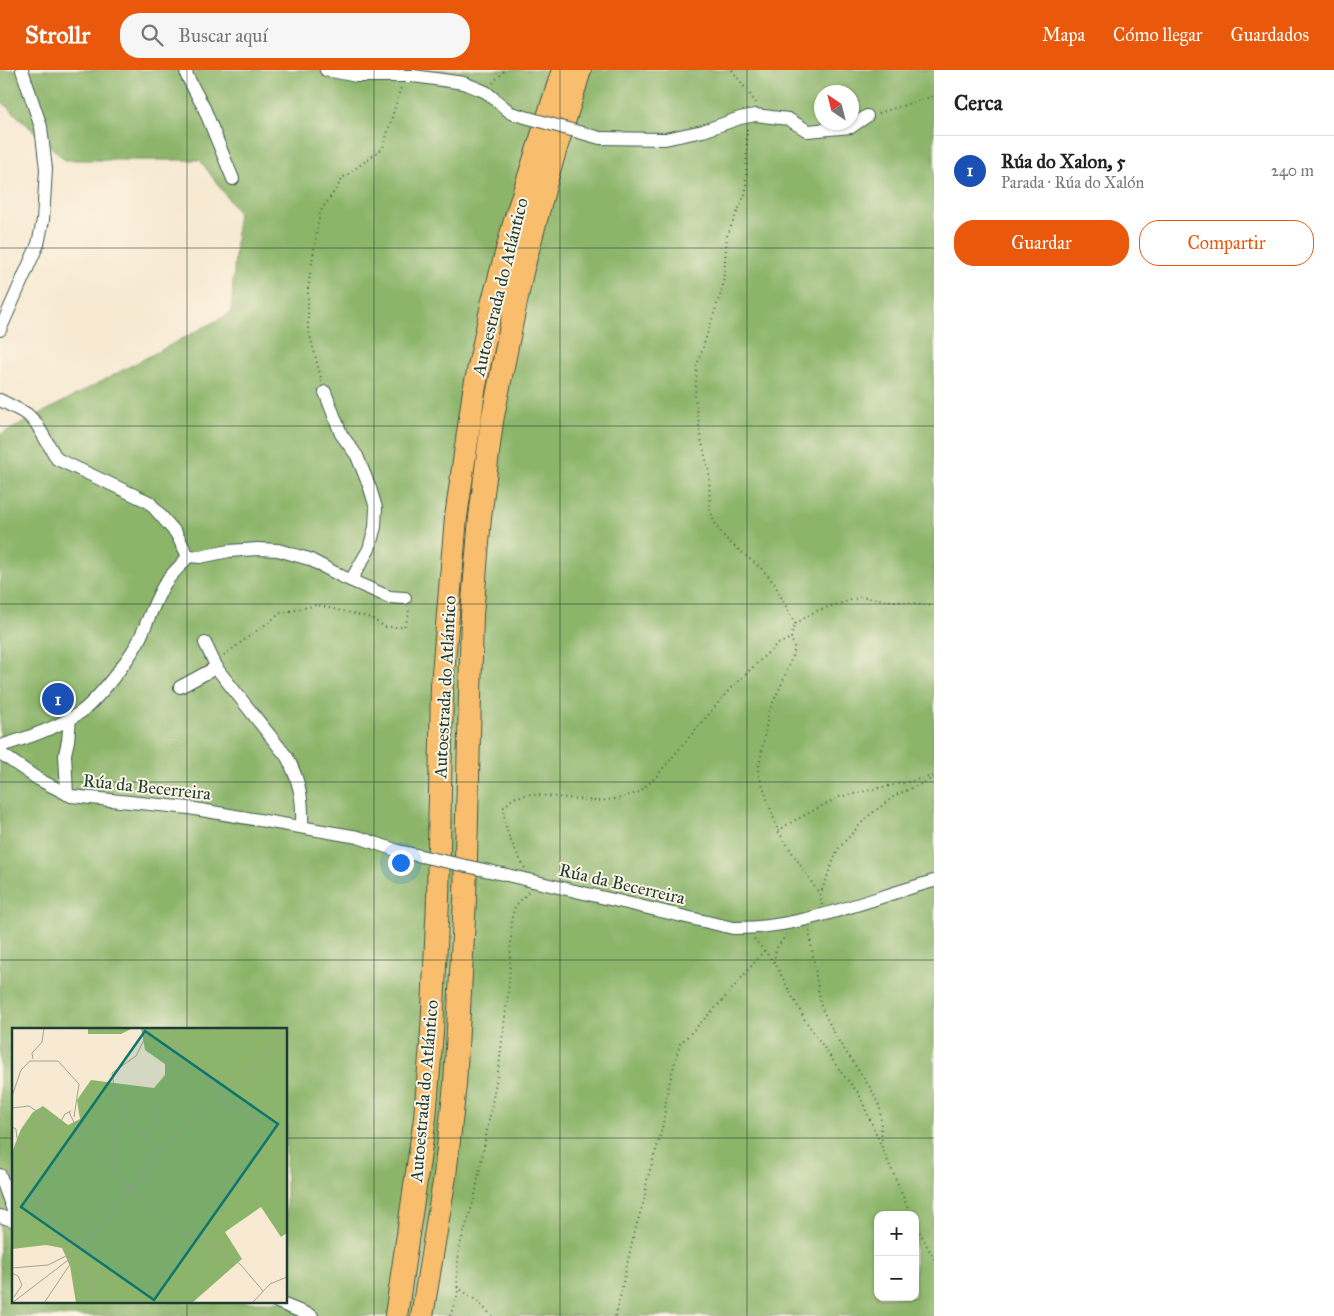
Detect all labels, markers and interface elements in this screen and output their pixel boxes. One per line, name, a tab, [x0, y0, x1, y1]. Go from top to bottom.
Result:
search box	[120, 13, 470, 58]
text: Strollr	[25, 20, 90, 50]
icon: search	[138, 21, 166, 49]
text: Buscar aquí	[178, 24, 268, 47]
text: Mapa	[1042, 24, 1085, 46]
text: Cómo llegar	[1113, 24, 1203, 46]
text: Guardados	[1231, 24, 1309, 46]
north arrow	[814, 85, 859, 130]
text: Cerca	[954, 90, 1003, 116]
text: Rúa do Xalon, 5	[1001, 150, 1125, 173]
text: 1	[967, 161, 973, 180]
text: 240 m	[1271, 161, 1314, 180]
text: Parada · Rúa do Xalón	[1001, 173, 1144, 192]
street label: Autoestrada do Atlántico	[467, 196, 533, 379]
button: Guardar	[954, 220, 1129, 266]
button: Compartir	[1139, 220, 1314, 266]
street label: Autoestrada do Atlántico	[429, 595, 461, 780]
pin: 1	[42, 680, 74, 718]
street label: Rúa da Becerreira	[82, 769, 213, 805]
your location	[388, 850, 414, 876]
street label: Rúa da Becerreira	[557, 859, 688, 909]
street label: Autoestrada do Atlántico	[405, 999, 443, 1184]
inset map	[12, 1028, 288, 1304]
map controls	[874, 1211, 919, 1301]
button: +	[874, 1211, 919, 1256]
button: −	[874, 1256, 919, 1301]

